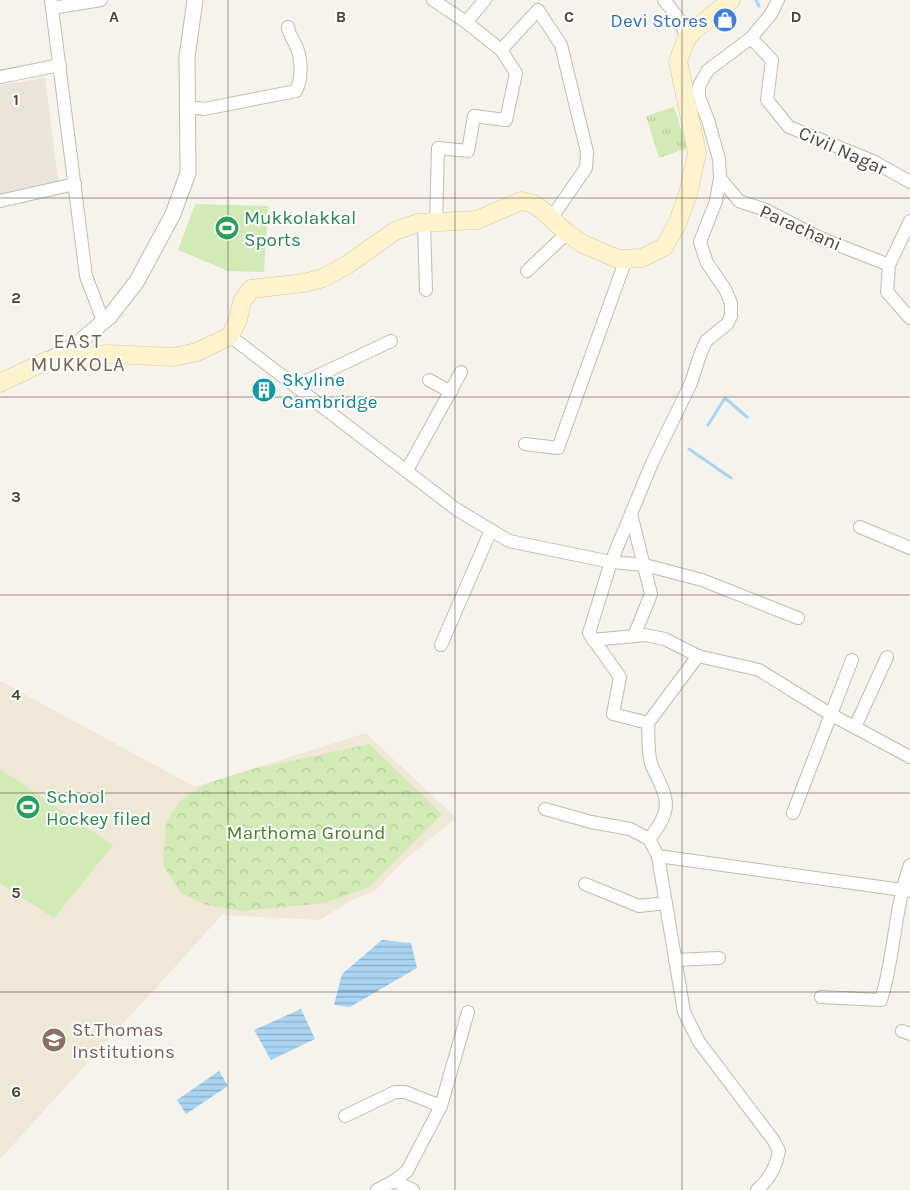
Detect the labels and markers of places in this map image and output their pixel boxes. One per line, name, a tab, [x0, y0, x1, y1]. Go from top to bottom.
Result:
shop icon: Devi Stores	[712, 7, 738, 33]
place label: Devi Stores	[610, 10, 708, 32]
place label: Mukkolakkal Sports	[244, 207, 356, 251]
sports icon: Mukkolakkal Sports	[214, 215, 240, 241]
place label: Skyline Cambridge	[282, 369, 377, 413]
building icon: Skyline Cambridge	[251, 377, 277, 403]
place label: School Hockey filed	[46, 786, 151, 830]
sports icon: School Hockey filed	[15, 794, 41, 820]
place label: St.Thomas Institutions	[72, 1019, 175, 1063]
school or university icon: St.Thomas Institutions	[41, 1027, 67, 1053]

